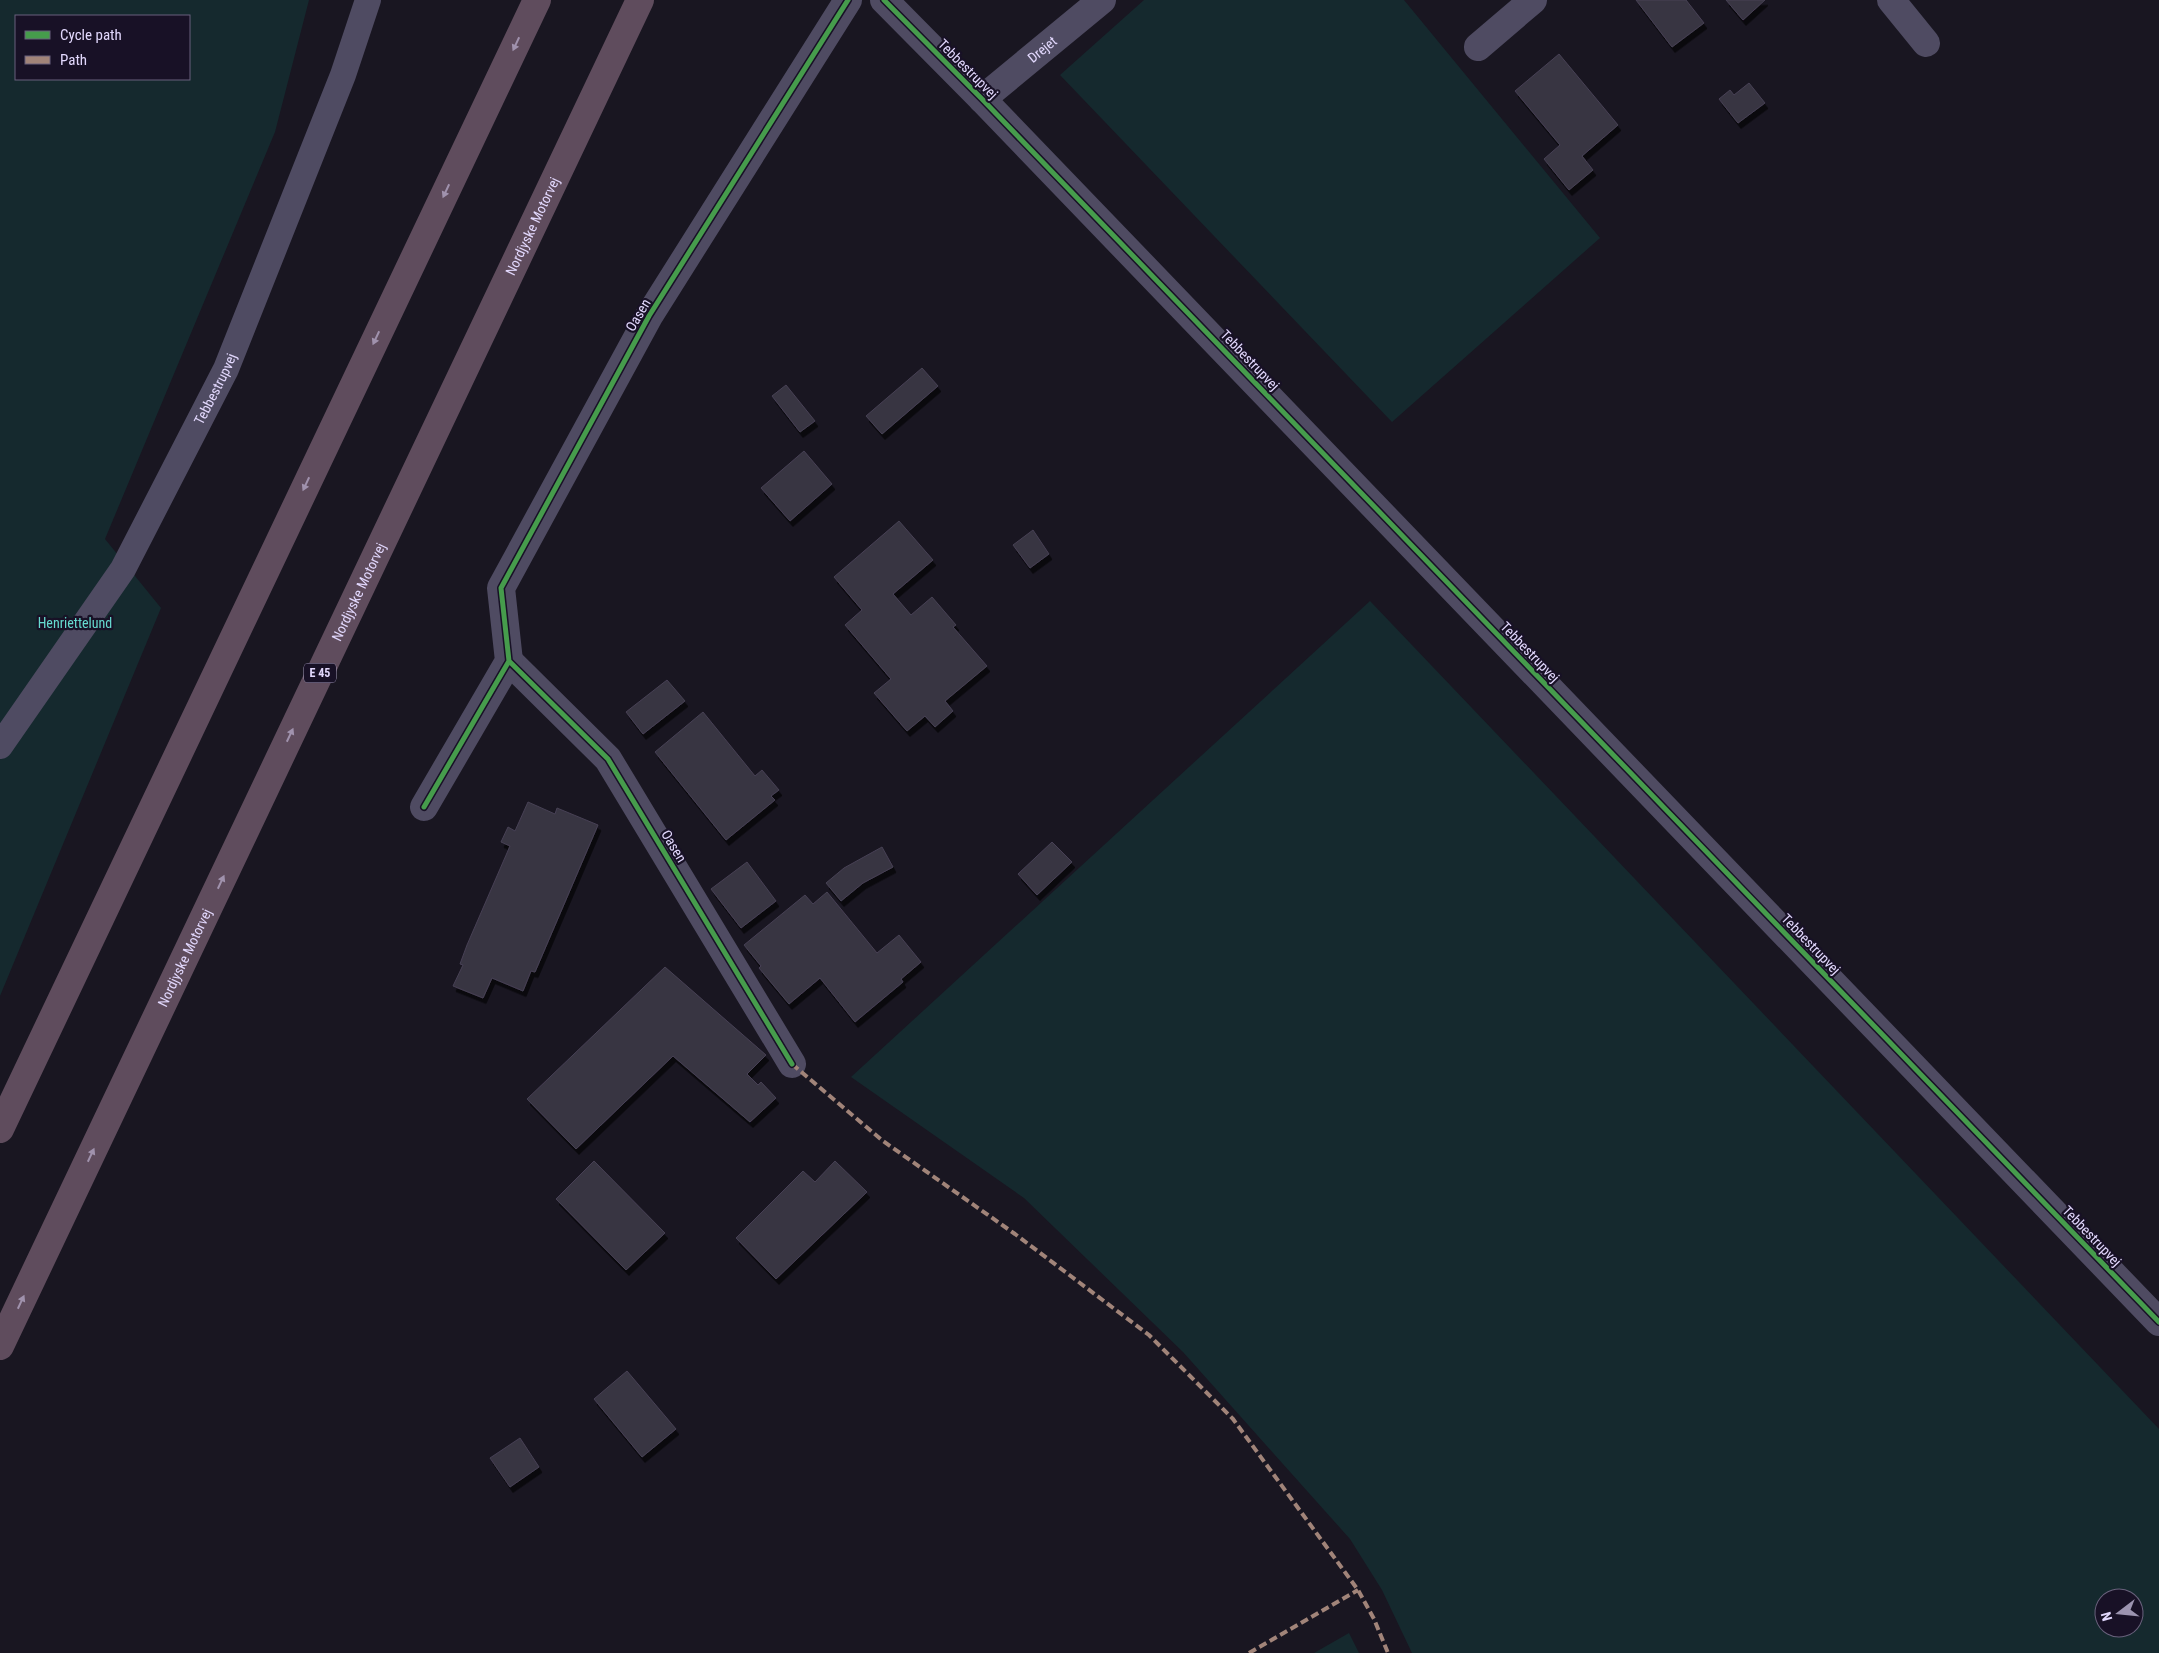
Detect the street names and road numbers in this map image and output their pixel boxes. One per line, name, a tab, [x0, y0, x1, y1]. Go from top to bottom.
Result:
street label: Drejet	[1025, 33, 1060, 66]
street label: Tebbestrupvej	[935, 36, 1001, 102]
street label: Nordjyske Motorvej	[502, 174, 563, 278]
street label: Oasen	[622, 296, 654, 334]
street label: Tebbestrupvej	[1217, 327, 1283, 393]
street label: Tebbestrupvej	[191, 351, 239, 427]
street label: Nordjyske Motorvej	[328, 540, 389, 644]
street label: Tebbestrupvej	[1497, 619, 1563, 685]
road number: E 45	[304, 664, 336, 682]
street label: Oasen	[658, 827, 690, 865]
street label: Nordjyske Motorvej	[154, 906, 215, 1009]
street label: Tebbestrupvej	[1778, 911, 1844, 977]
street label: Tebbestrupvej	[2059, 1203, 2125, 1269]

